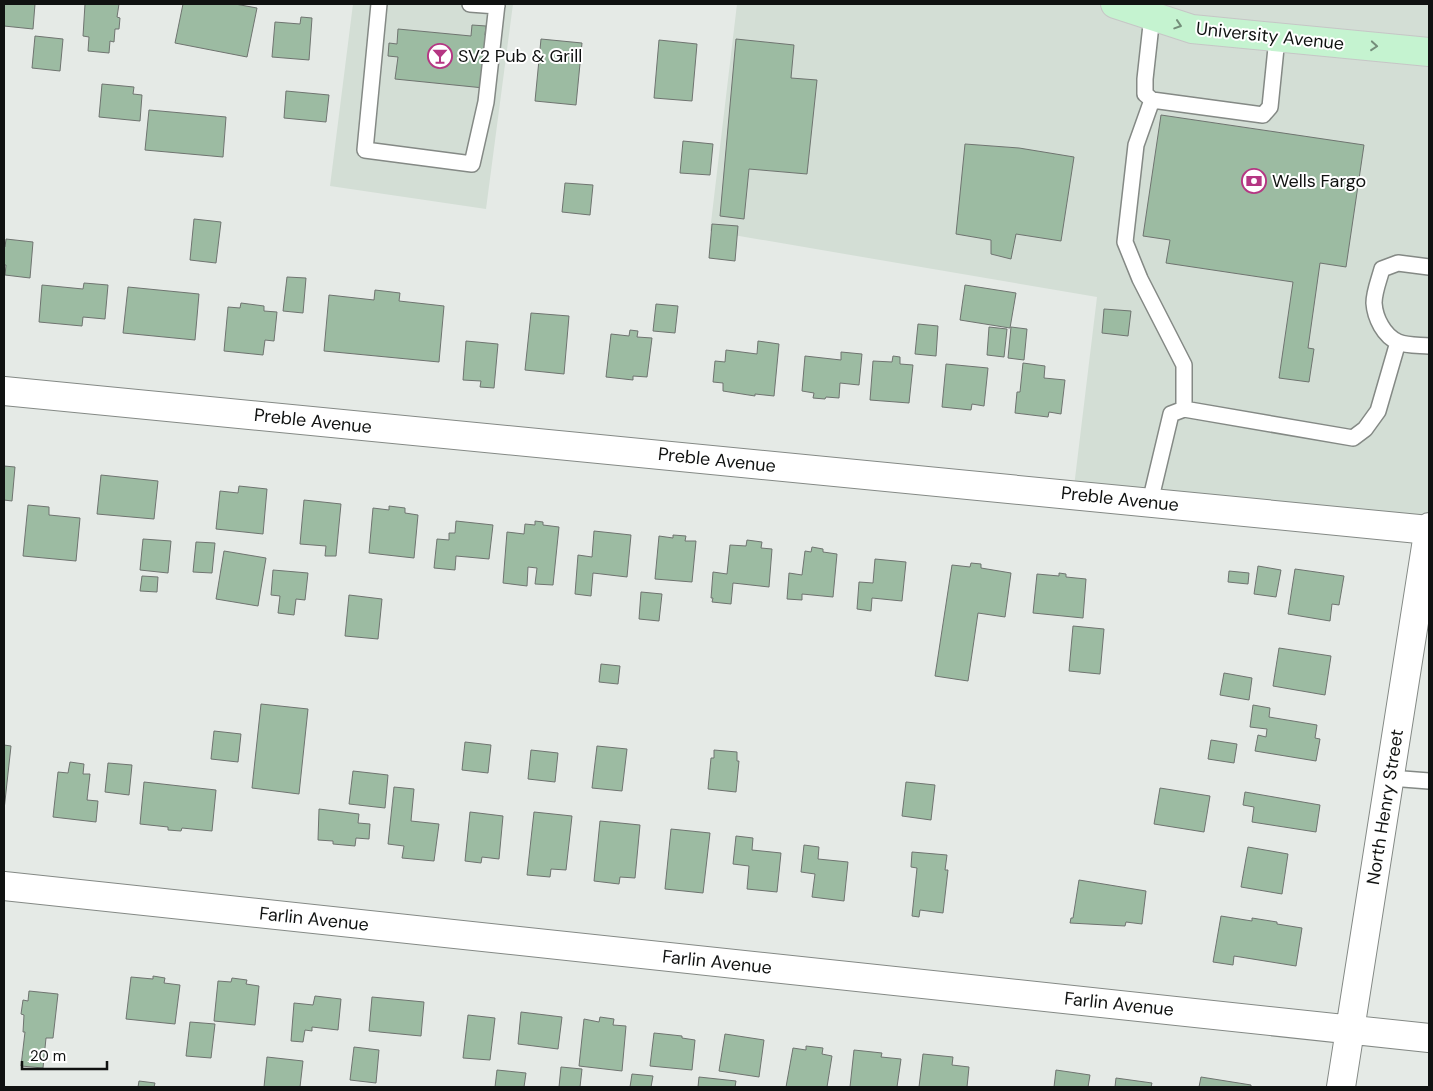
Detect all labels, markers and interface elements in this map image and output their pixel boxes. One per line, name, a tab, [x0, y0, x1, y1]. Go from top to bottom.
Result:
street label: University Avenue	[1195, 16, 1345, 56]
one-way arrow	[1173, 19, 1181, 29]
one-way arrow	[1370, 41, 1378, 52]
bar icon: SV2 Pub & Grill	[427, 43, 453, 69]
place label: SV2 Pub & Grill	[458, 44, 582, 68]
bank icon: Wells Fargo	[1241, 168, 1267, 194]
place label: Wells Fargo	[1272, 169, 1366, 193]
street label: Preble Avenue	[253, 403, 373, 439]
street label: Preble Avenue	[657, 442, 777, 478]
street label: Preble Avenue	[1060, 481, 1180, 517]
street label: North Henry Street	[1361, 727, 1409, 887]
street label: Farlin Avenue	[258, 901, 370, 937]
street label: Farlin Avenue	[661, 944, 773, 980]
street label: Farlin Avenue	[1063, 986, 1175, 1022]
scale bar	[22, 1038, 108, 1070]
text: 20 m	[30, 1046, 66, 1066]

